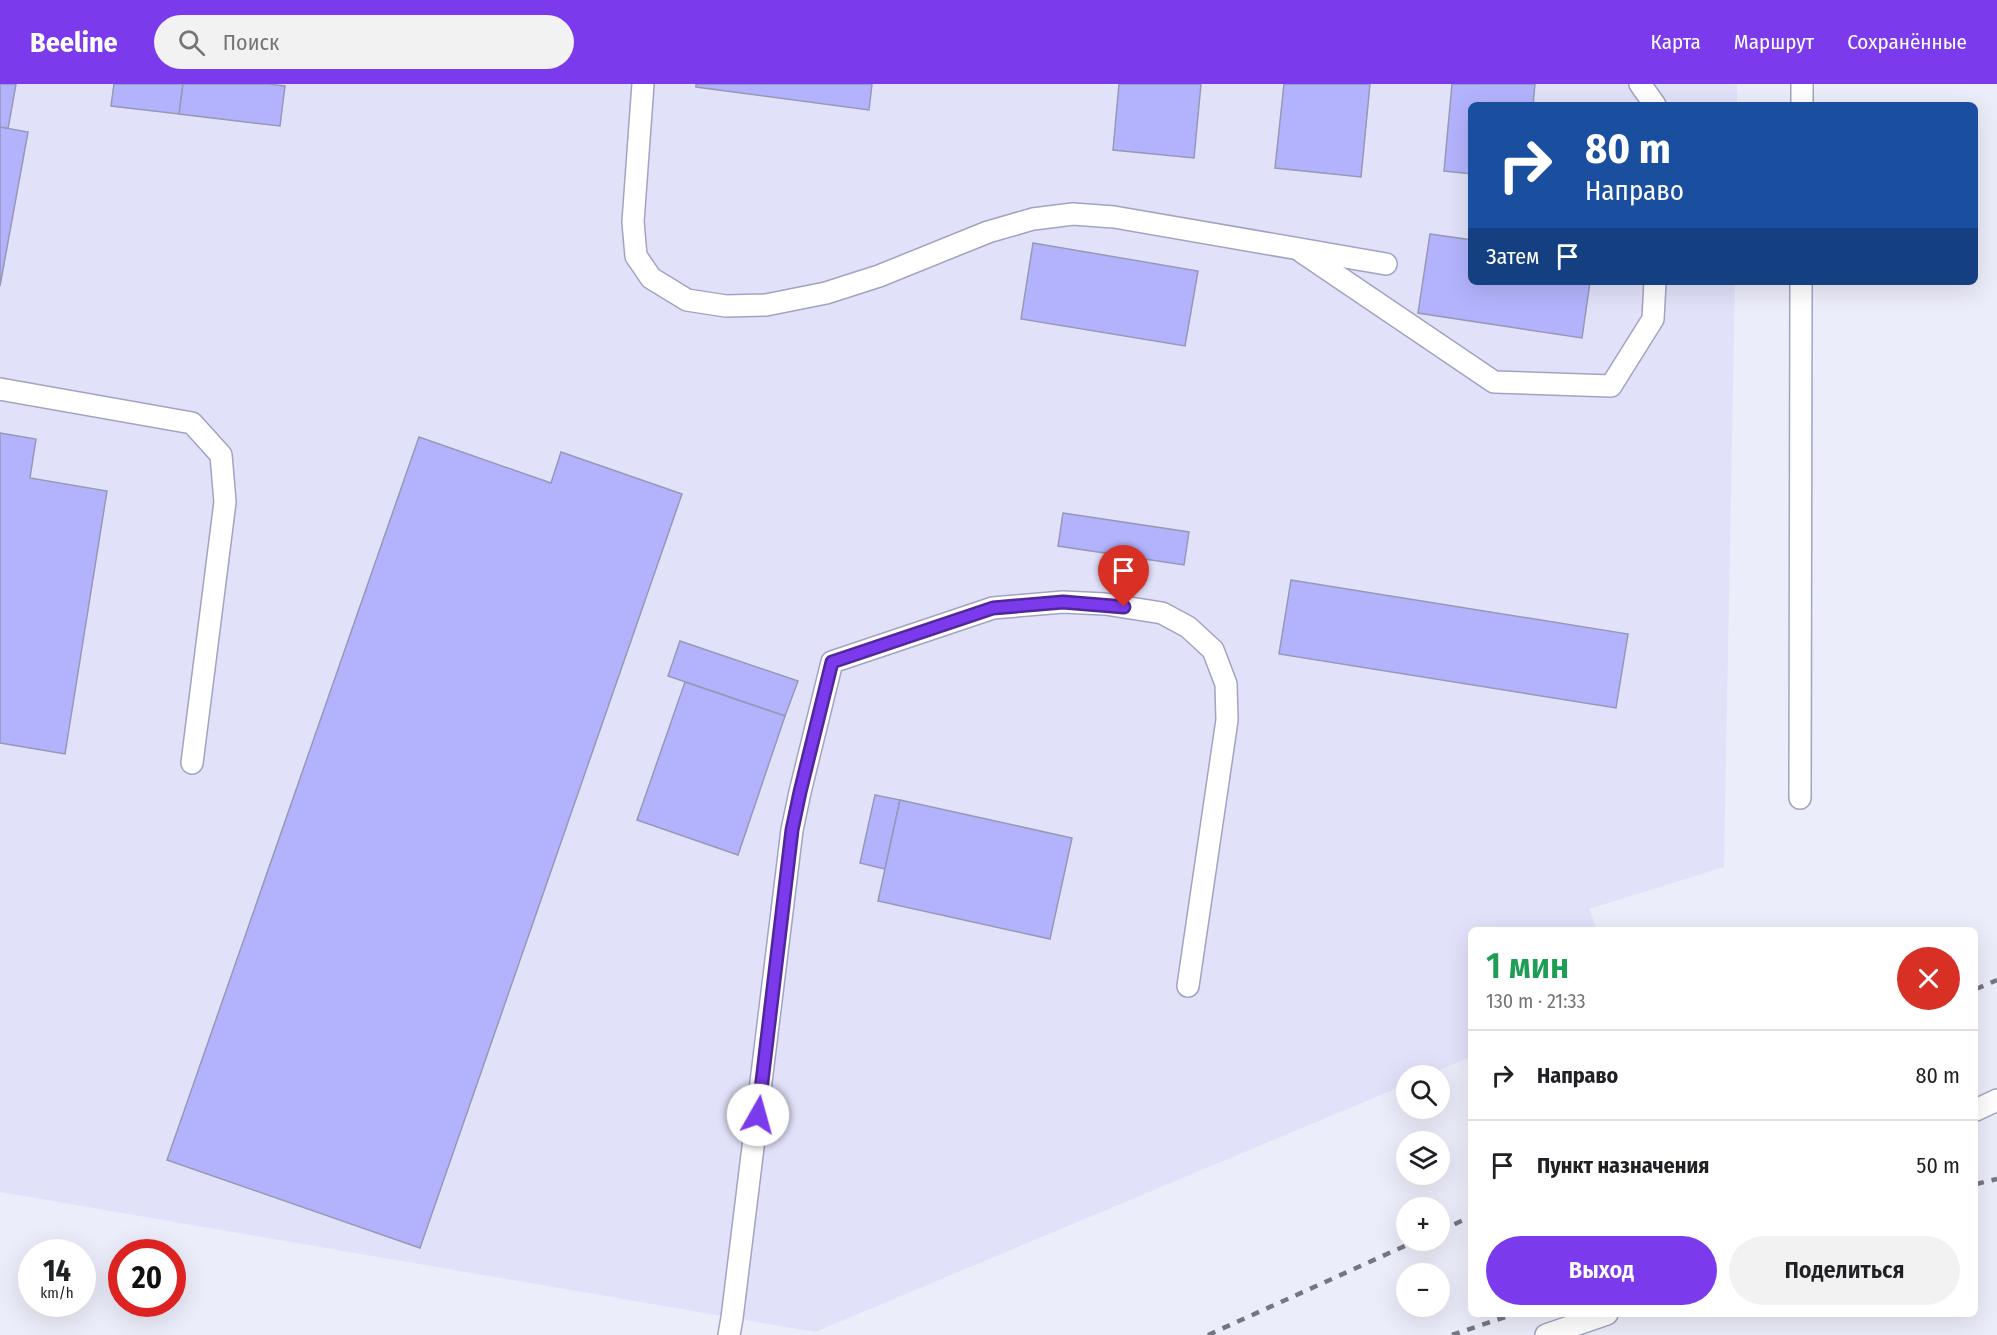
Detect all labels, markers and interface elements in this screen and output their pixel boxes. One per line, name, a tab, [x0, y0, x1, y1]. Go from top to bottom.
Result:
search box	[154, 15, 574, 69]
text: Beeline	[30, 26, 118, 59]
icon: search	[175, 26, 208, 59]
text: Поиск	[223, 29, 279, 56]
text: Карта	[1651, 29, 1701, 55]
text: Маршрут	[1734, 29, 1814, 55]
text: Сохранённые	[1847, 29, 1967, 55]
text: 80 m	[1585, 124, 1671, 174]
icon: right	[1486, 126, 1564, 204]
text: Направо	[1585, 175, 1684, 207]
icon: arrive	[1551, 240, 1584, 273]
text: Затем	[1486, 243, 1539, 270]
pin	[1098, 545, 1149, 607]
icon: arrive	[1107, 554, 1140, 587]
text: 1 мин	[1486, 944, 1569, 988]
button: close	[1897, 947, 1960, 1010]
text: 130 m · 21:33	[1486, 989, 1586, 1013]
icon: right	[1486, 1059, 1519, 1092]
text: Направо	[1537, 1062, 1618, 1089]
text: 80 m	[1915, 1062, 1960, 1089]
map controls	[1396, 1065, 1450, 1317]
button: search	[1396, 1065, 1450, 1119]
position arrow	[726, 1083, 790, 1147]
button: layers	[1396, 1131, 1450, 1185]
icon: arrive	[1486, 1149, 1519, 1182]
text: Пункт назначения	[1537, 1152, 1709, 1179]
text: 50 m	[1916, 1152, 1960, 1179]
button: +	[1396, 1197, 1450, 1251]
button: Выход	[1486, 1236, 1717, 1305]
button: Поделиться	[1729, 1236, 1960, 1305]
speed limit sign: 20	[108, 1239, 186, 1317]
text: 14	[43, 1253, 71, 1289]
button: −	[1396, 1263, 1450, 1317]
text: km/h	[40, 1284, 74, 1302]

